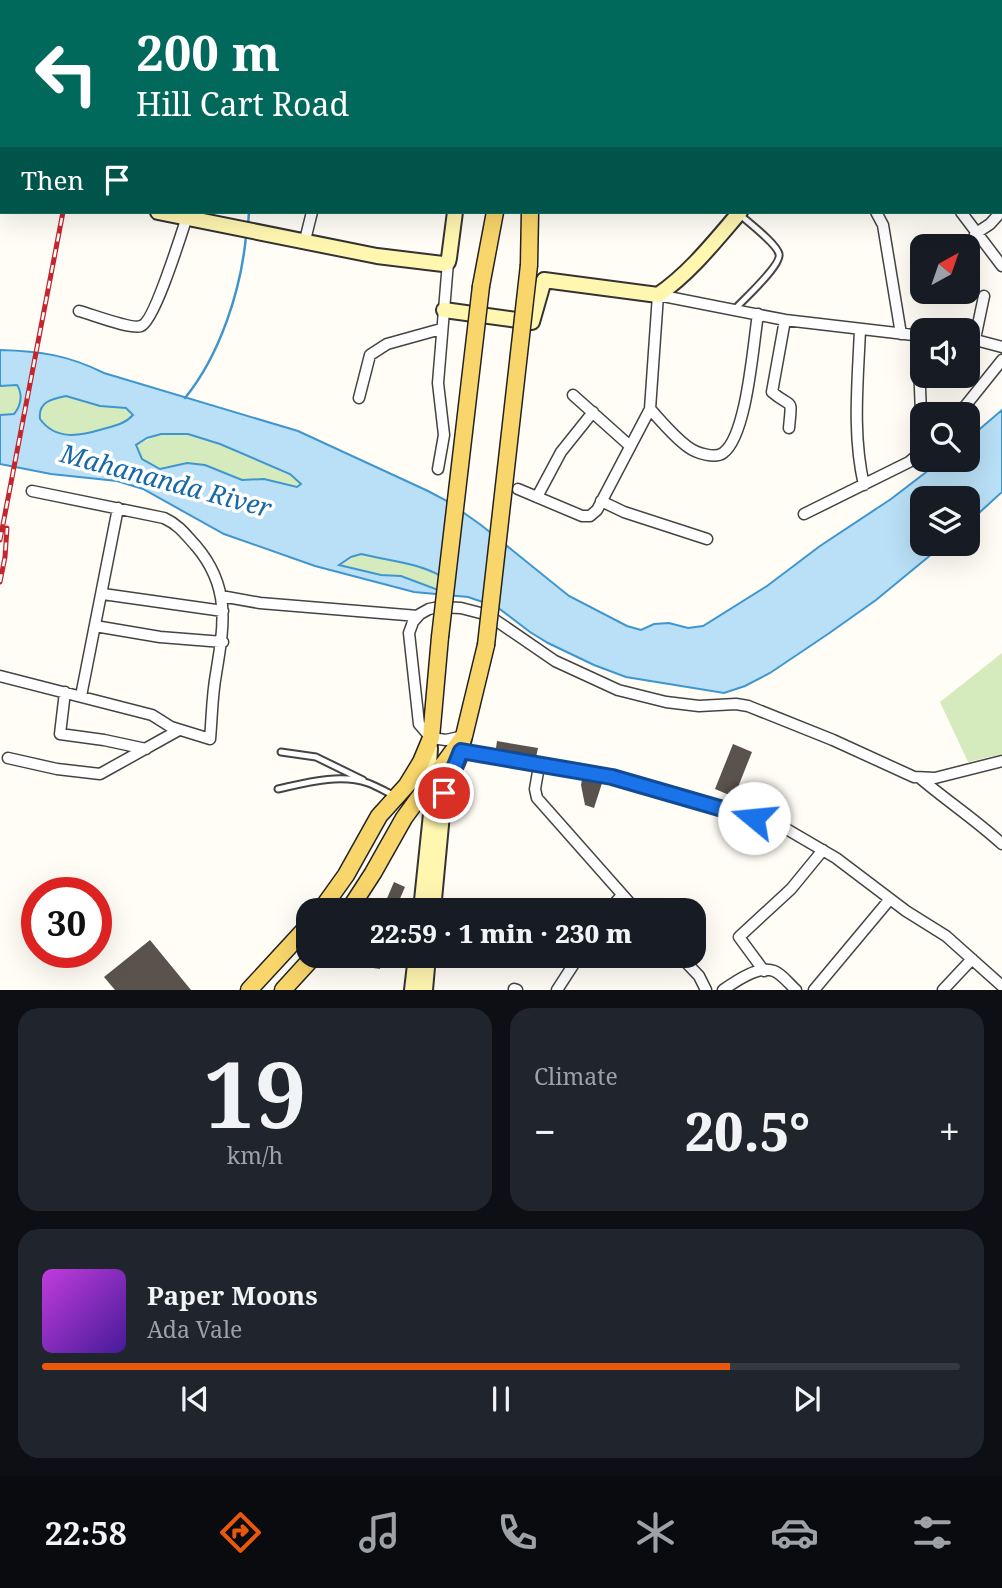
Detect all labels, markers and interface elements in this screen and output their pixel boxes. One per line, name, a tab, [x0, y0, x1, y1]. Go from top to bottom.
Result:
text: 200 m	[136, 19, 280, 85]
icon: left	[21, 28, 112, 119]
text: Hill Cart Road	[136, 82, 349, 125]
icon: arrive	[98, 161, 136, 199]
text: Then	[21, 162, 84, 198]
north arrow	[910, 234, 980, 304]
map controls	[910, 234, 980, 556]
button: sound	[910, 318, 980, 388]
button: search	[910, 402, 980, 472]
water label: Mahananda River	[56, 434, 277, 526]
button: layers	[910, 486, 980, 556]
pin	[414, 763, 474, 823]
icon: arrive	[425, 774, 463, 812]
position arrow	[717, 781, 791, 855]
speed limit sign: 30	[21, 877, 112, 968]
text: 22:59 · 1 min · 230 m	[370, 915, 632, 951]
text: 19	[204, 1031, 306, 1155]
text: Climate	[534, 1060, 618, 1092]
text: 20.5°	[685, 1095, 810, 1166]
text: −	[534, 1105, 556, 1157]
text: +	[939, 1105, 960, 1157]
text: km/h	[227, 1139, 283, 1171]
text: Paper Moons	[147, 1277, 318, 1313]
text: Ada Vale	[147, 1313, 242, 1345]
icon: previous	[176, 1380, 214, 1418]
icon: pause	[482, 1380, 520, 1418]
icon: next	[788, 1380, 826, 1418]
icon: directions	[216, 1508, 265, 1557]
icon: music	[355, 1508, 404, 1557]
icon: phone	[493, 1508, 542, 1557]
icon: climate	[631, 1508, 680, 1557]
icon: car	[770, 1508, 819, 1557]
icon: filters	[908, 1508, 957, 1557]
text: 22:58	[45, 1511, 127, 1554]

